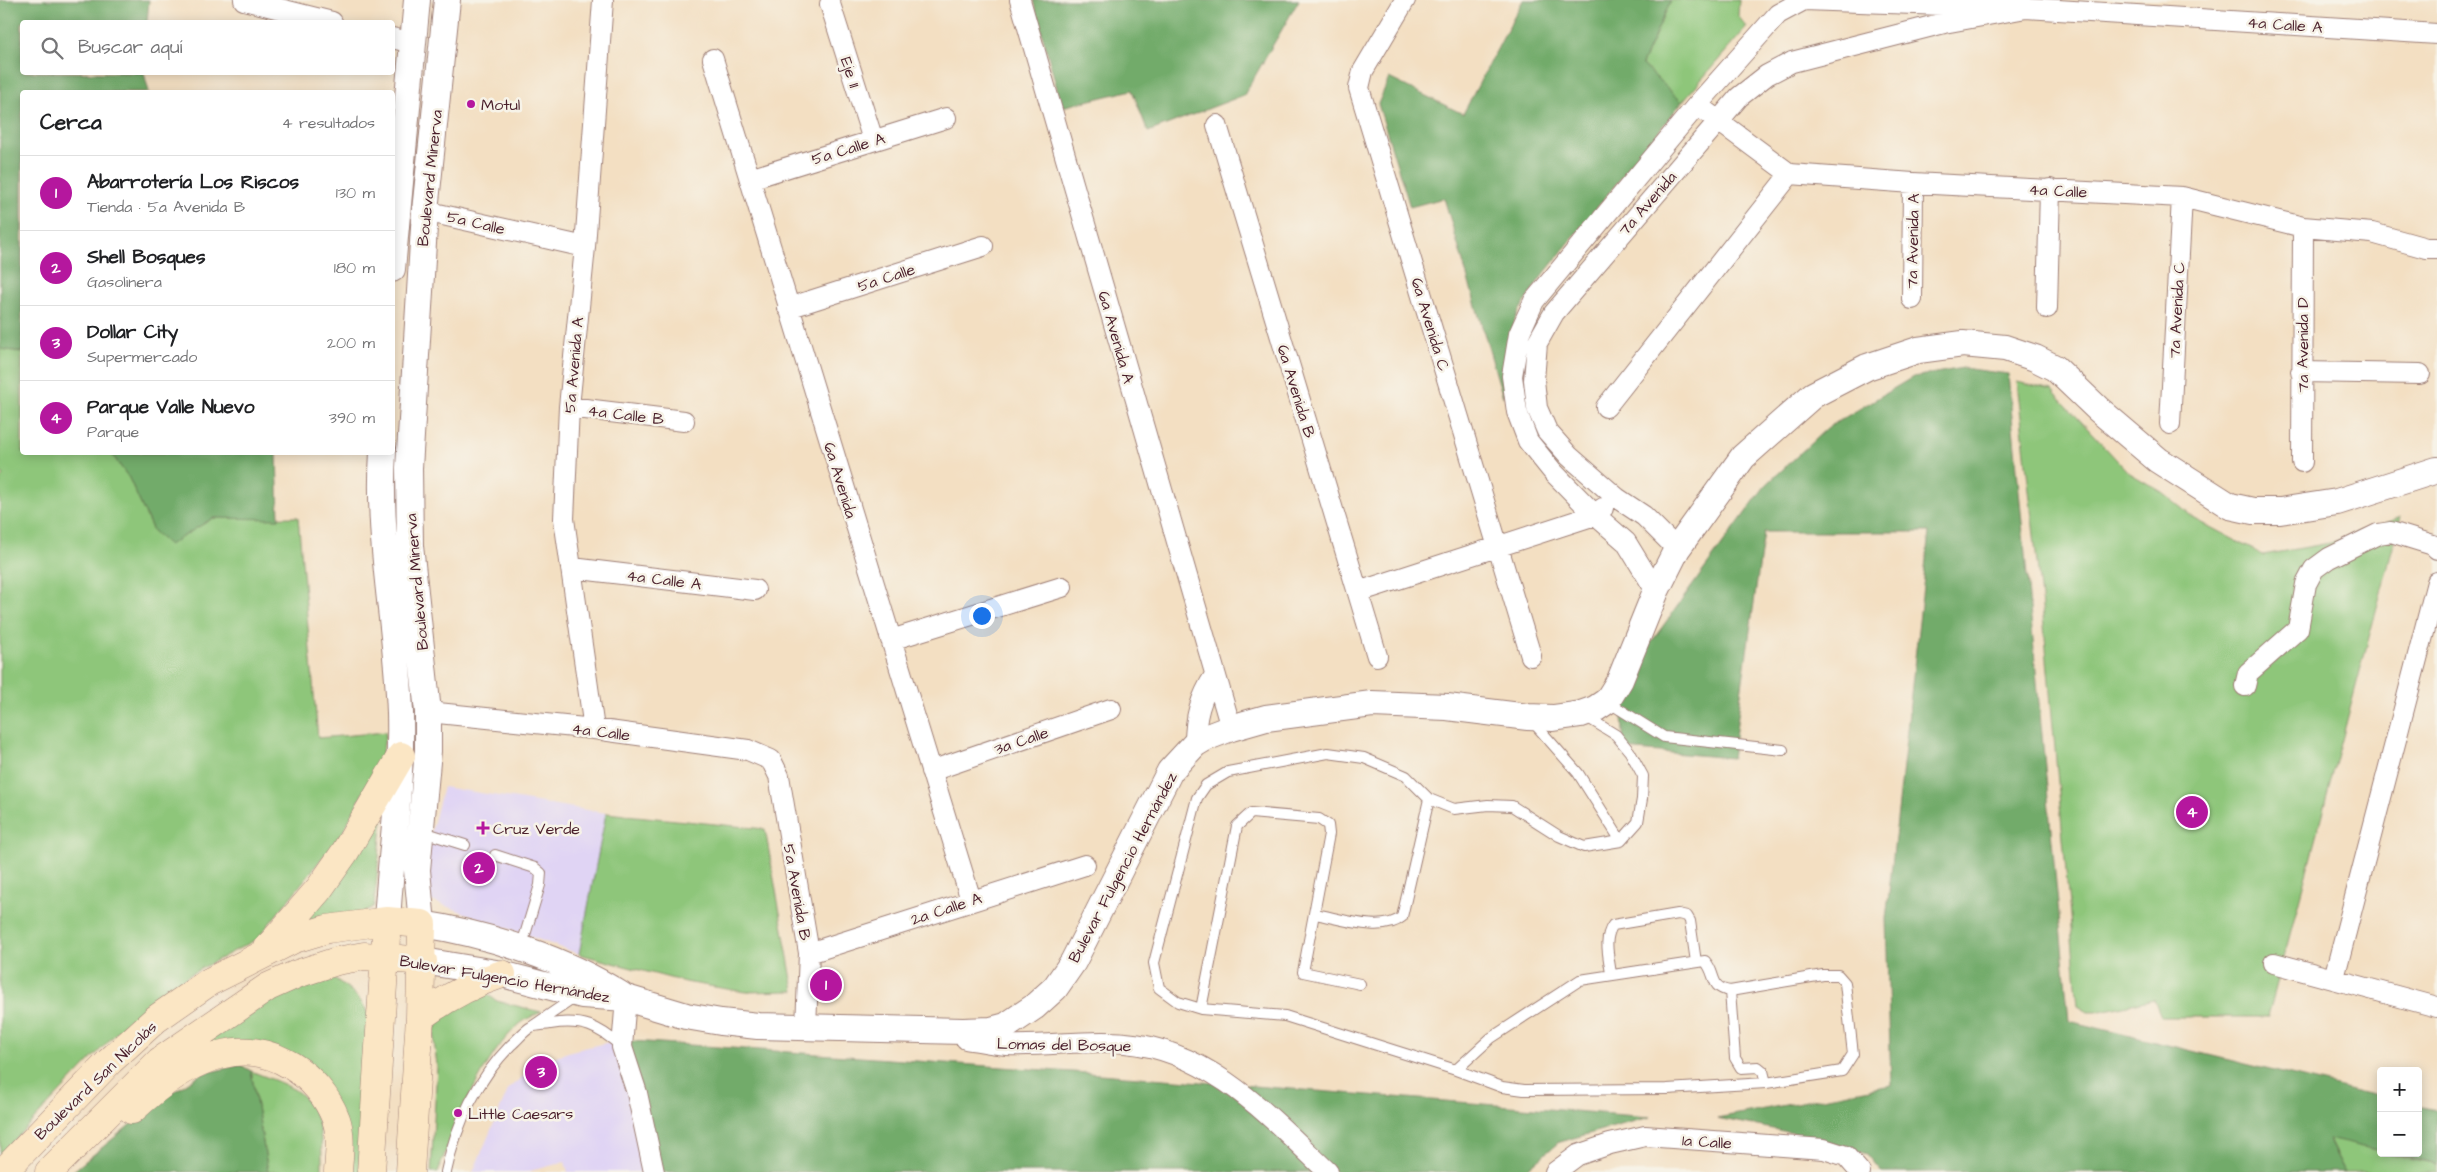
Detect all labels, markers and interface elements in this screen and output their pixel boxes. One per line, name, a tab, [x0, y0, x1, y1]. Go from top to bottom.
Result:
street label: 4a Calle A	[2247, 11, 2323, 39]
search box	[20, 20, 395, 75]
icon: search	[38, 34, 66, 62]
text: Buscar aquí	[78, 34, 182, 61]
street label: Eje 11	[835, 54, 865, 91]
place label: Motul	[481, 94, 520, 116]
marker: Motul	[465, 98, 477, 110]
text: Cerca	[40, 108, 102, 137]
street label: Boulevard Minerva	[412, 109, 448, 247]
text: 4 resultados	[282, 112, 375, 134]
street label: 5a Calle A	[809, 127, 888, 171]
street label: 7a Avenida	[1614, 167, 1682, 240]
text: Abarrotería Los Riscos	[87, 169, 299, 196]
street label: 4a Calle	[2028, 178, 2088, 204]
text: 1	[55, 182, 57, 204]
text: 130 m	[336, 182, 375, 204]
street label: 7a Avenida A	[1901, 193, 1925, 289]
text: Tienda · 5a Avenida B	[87, 196, 245, 218]
street label: 5a Calle	[445, 206, 507, 240]
text: Shell Bosques	[87, 244, 205, 271]
text: 2	[51, 257, 61, 279]
text: 180 m	[334, 257, 375, 279]
street label: 5a Calle	[855, 258, 918, 298]
street label: 7a Avenida C	[2163, 261, 2190, 359]
text: Gasolinera	[87, 271, 162, 293]
street label: 6a Avenida C	[1405, 275, 1455, 374]
street label: 6a Avenida A	[1092, 288, 1140, 386]
street label: 7a Avenida D	[2292, 297, 2314, 393]
street label: 5a Avenida A	[559, 316, 589, 414]
text: Dollar City	[87, 319, 178, 346]
text: 3	[52, 332, 60, 354]
text: 200 m	[327, 332, 375, 354]
street label: 6a Avenida B	[1271, 342, 1321, 441]
text: Supermercado	[87, 346, 197, 368]
text: Parque Valle Nuevo	[87, 394, 254, 421]
street label: 4a Calle B	[587, 399, 666, 431]
text: 4	[51, 407, 61, 429]
text: 390 m	[329, 407, 375, 429]
text: Parque	[87, 421, 139, 443]
street label: 6a Avenida	[818, 440, 862, 521]
street label: Boulevard Minerva	[400, 513, 434, 651]
street label: 4a Calle A	[625, 564, 703, 595]
your location	[969, 603, 995, 629]
street label: 4a Calle	[570, 718, 632, 747]
street label: 3a Calle	[991, 721, 1052, 760]
street label: Bulevar Fulgencio Hernández	[1063, 768, 1184, 967]
pin: 4	[2176, 793, 2208, 831]
place label: Cruz Verde	[493, 818, 580, 840]
marker: Cruz Verde	[477, 822, 489, 834]
street label: 5a Avenida B	[778, 842, 816, 943]
pin: 2	[463, 849, 495, 887]
street label: 2a Calle A	[908, 887, 985, 931]
street label: Bulevar Fulgencio Hernández	[398, 950, 612, 1009]
pin: 1	[810, 966, 842, 1004]
street label: Boulevard San Nicolás	[30, 1016, 162, 1145]
street label: Lomas del Bosque	[997, 1033, 1132, 1057]
pin: 3	[525, 1053, 557, 1091]
map controls	[2377, 1067, 2422, 1157]
button: +	[2377, 1067, 2422, 1112]
place label: Little Caesars	[468, 1103, 573, 1125]
marker: Little Caesars	[452, 1107, 464, 1119]
button: −	[2377, 1112, 2422, 1157]
street label: 1a Calle	[1681, 1129, 1733, 1155]

